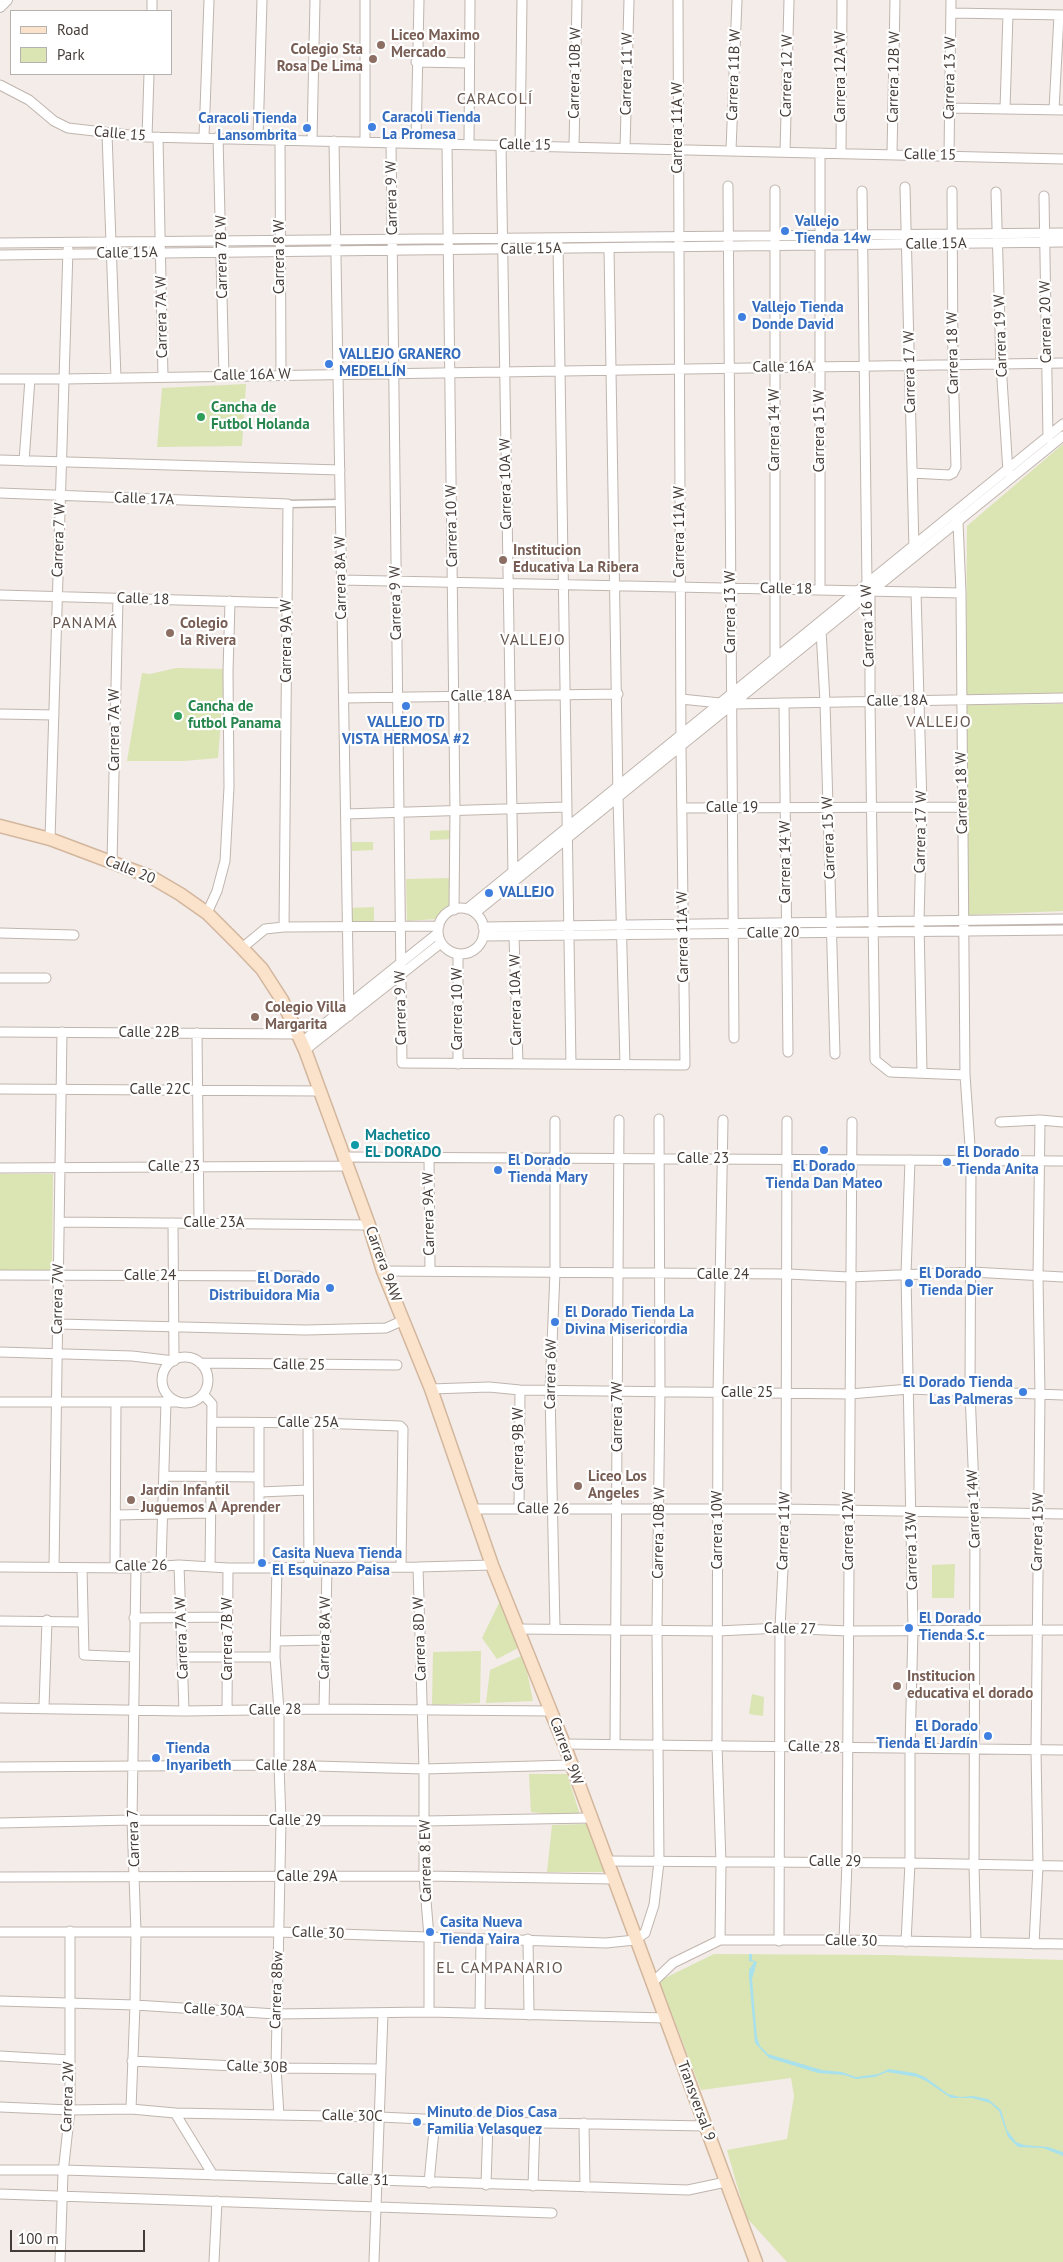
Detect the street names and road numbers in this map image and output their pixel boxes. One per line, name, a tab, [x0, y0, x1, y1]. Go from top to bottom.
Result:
street label: Carrera 10B W	[565, 27, 585, 119]
street label: Carrera 11B W	[723, 29, 745, 121]
street label: Carrera 12A W	[832, 31, 850, 123]
street label: Carrera 12B W	[884, 31, 904, 123]
street label: Carrera 11 W	[617, 32, 637, 116]
street label: Carrera 12 W	[777, 34, 797, 118]
street label: Carrera 13 W	[940, 36, 960, 120]
street label: Carrera 11A W	[669, 82, 687, 174]
street label: Calle 15	[93, 123, 147, 145]
street label: Calle 15	[499, 136, 551, 154]
street label: Calle 15	[904, 146, 956, 164]
street label: Carrera 9 W	[382, 160, 402, 236]
street label: Carrera 7B W	[212, 215, 232, 299]
street label: Carrera 8 W	[271, 220, 289, 294]
street label: Calle 15A	[905, 234, 967, 254]
street label: Calle 15A	[500, 239, 562, 259]
street label: Calle 15A	[96, 243, 158, 263]
street label: Carrera 7A W	[152, 276, 172, 358]
street label: Carrera 20 W	[1036, 280, 1056, 364]
street label: Carrera 19 W	[991, 294, 1011, 378]
street label: Carrera 18 W	[943, 311, 963, 395]
street label: Carrera 17 W	[900, 330, 920, 414]
street label: Calle 16A	[752, 357, 814, 377]
street label: Calle 16A W	[213, 365, 291, 385]
street label: Carrera 14 W	[766, 389, 784, 471]
street label: Carrera 15 W	[811, 390, 829, 472]
street label: Carrera 10A W	[496, 438, 516, 530]
street label: Carrera 10 W	[442, 484, 462, 568]
street label: Carrera 11A W	[671, 486, 689, 578]
street label: Calle 17A	[114, 489, 174, 509]
street label: Carrera 7 W	[49, 502, 69, 578]
street label: Carrera 8A W	[331, 536, 351, 620]
street label: Carrera 9 W	[386, 565, 406, 641]
street label: Carrera 13 W	[722, 571, 740, 653]
street label: Calle 18	[760, 580, 812, 598]
street label: Carrera 16 W	[858, 584, 878, 668]
street label: Calle 18	[116, 589, 170, 609]
street label: Carrera 9A W	[278, 599, 296, 683]
street label: Calle 18A	[450, 686, 512, 706]
street label: Carrera 7A W	[106, 689, 124, 771]
street label: Calle 18A	[866, 691, 928, 711]
street label: Carrera 18 W	[952, 751, 972, 835]
street label: Carrera 17 W	[911, 790, 931, 874]
street label: Carrera 15 W	[819, 796, 839, 880]
street label: Calle 19	[706, 799, 758, 817]
street label: Carrera 14 W	[777, 821, 795, 903]
street label: Calle 20	[102, 852, 158, 888]
street label: Carrera 11A W	[673, 891, 693, 983]
street label: Calle 20	[747, 924, 799, 942]
street label: Carrera 10A W	[506, 954, 526, 1046]
street label: Carrera 10 W	[449, 968, 467, 1050]
street label: Carrera 9 W	[391, 970, 411, 1046]
street label: Calle 22B	[118, 1024, 180, 1042]
street label: Calle 22C	[129, 1081, 191, 1099]
street label: Calle 23	[677, 1150, 729, 1168]
street label: Calle 23	[148, 1158, 200, 1176]
street label: Carrera 9A W	[419, 1172, 439, 1256]
street label: Calle 23A	[183, 1214, 245, 1232]
street label: Carrera 9AW	[361, 1224, 405, 1304]
street label: Carrera 7W	[48, 1263, 68, 1335]
street label: Calle 24	[697, 1266, 749, 1284]
street label: Calle 24	[124, 1267, 176, 1285]
street label: Carrera 6W	[541, 1338, 561, 1410]
street label: Calle 25	[273, 1356, 325, 1374]
street label: Carrera 7W	[609, 1382, 627, 1452]
street label: Calle 25	[721, 1384, 773, 1402]
street label: Carrera 9B W	[510, 1407, 528, 1491]
street label: Calle 25A	[277, 1414, 339, 1432]
street label: Carrera 14W	[964, 1469, 984, 1549]
street label: Carrera 10B W	[649, 1487, 669, 1579]
street label: Carrera 10W	[709, 1491, 727, 1569]
street label: Carrera 11W	[774, 1491, 794, 1571]
street label: Carrera 12W	[840, 1492, 858, 1570]
street label: Carrera 15W	[1028, 1492, 1048, 1572]
street label: Calle 26	[517, 1500, 569, 1518]
street label: Carrera 13W	[902, 1511, 922, 1591]
street label: Calle 26	[115, 1557, 167, 1575]
street label: Carrera 7A W	[172, 1596, 192, 1680]
street label: Carrera 8A W	[315, 1596, 335, 1680]
street label: Carrera 8D W	[410, 1596, 430, 1682]
street label: Carrera 7B W	[219, 1597, 237, 1681]
street label: Calle 27	[764, 1620, 816, 1638]
street label: Calle 28	[249, 1701, 301, 1719]
street label: Carrera 9W	[545, 1715, 587, 1787]
street label: Calle 28	[788, 1738, 840, 1756]
street label: Calle 28A	[255, 1756, 317, 1776]
street label: Carrera 7	[124, 1809, 144, 1867]
street label: Calle 29	[269, 1812, 321, 1830]
street label: Carrera 8 EW	[416, 1819, 436, 1903]
street label: Calle 29	[809, 1853, 861, 1871]
street label: Calle 29A	[276, 1868, 338, 1886]
street label: Calle 30	[291, 1923, 345, 1943]
street label: Calle 30	[825, 1932, 877, 1950]
street label: Carrera 8Bw	[267, 1951, 287, 2029]
street label: Calle 30A	[183, 1999, 245, 2021]
street label: Calle 30B	[226, 2057, 288, 2077]
street label: Transversal 9	[673, 2058, 719, 2144]
street label: Carrera 2W	[58, 2061, 78, 2133]
street label: Calle 30C	[321, 2106, 383, 2126]
street label: Calle 31	[336, 2170, 390, 2190]

